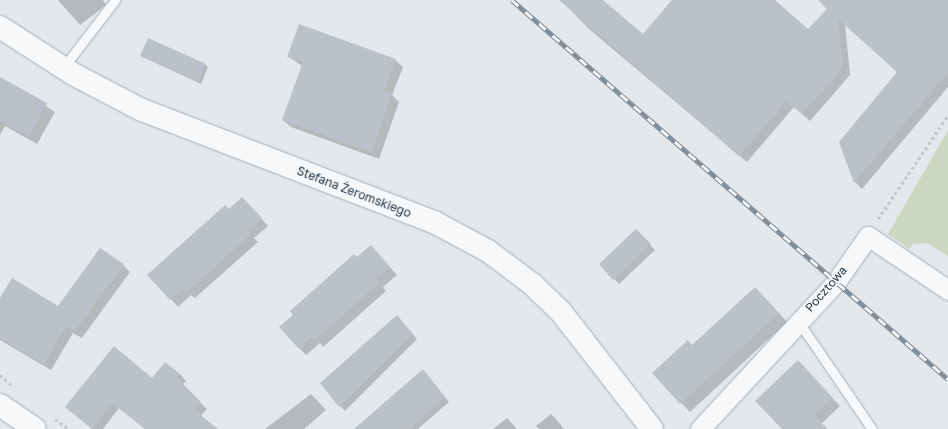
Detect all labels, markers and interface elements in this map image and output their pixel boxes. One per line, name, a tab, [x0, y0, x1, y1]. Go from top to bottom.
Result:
street label: Stefana Żeromskiego	[295, 164, 413, 220]
street label: Pocztowa	[802, 263, 850, 315]

